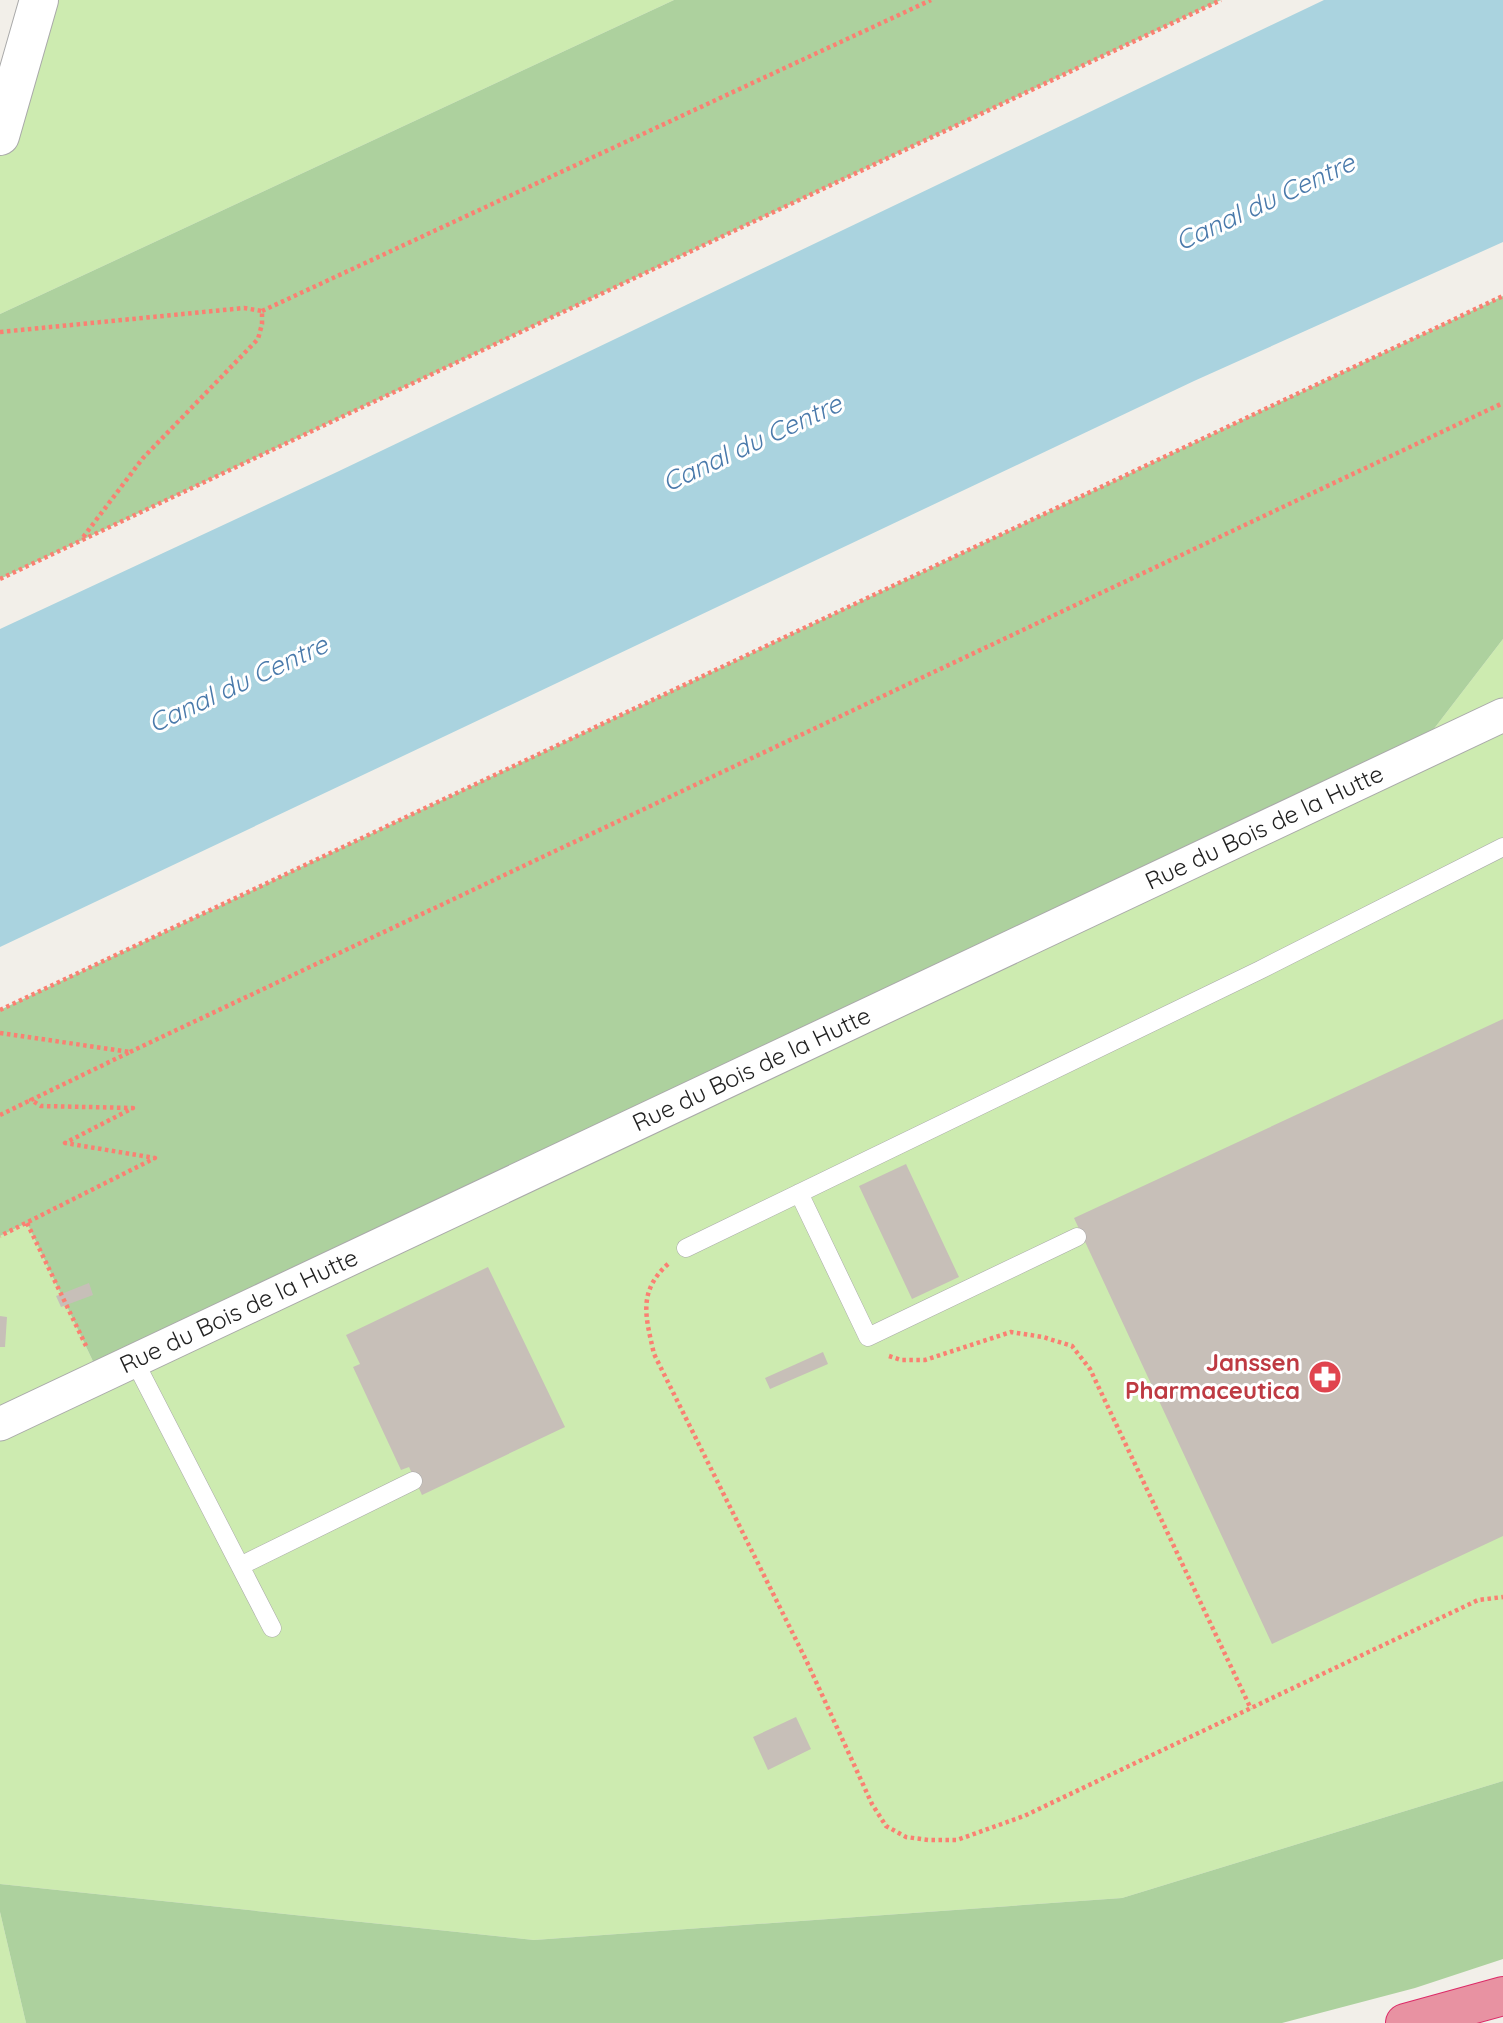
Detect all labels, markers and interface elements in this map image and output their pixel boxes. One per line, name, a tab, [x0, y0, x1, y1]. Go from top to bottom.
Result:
water label: Canal du Centre	[1170, 145, 1361, 258]
water label: Canal du Centre	[657, 386, 848, 499]
water label: Canal du Centre	[143, 627, 334, 740]
street label: Rue du Bois de la Hutte	[1140, 758, 1388, 896]
street label: Rue du Bois de la Hutte	[627, 1000, 875, 1138]
street label: Rue du Bois de la Hutte	[114, 1241, 362, 1379]
place label: Janssen Pharmaceutica	[1125, 1347, 1300, 1405]
pharmacy icon: Janssen Pharmaceutica	[1306, 1358, 1344, 1396]

